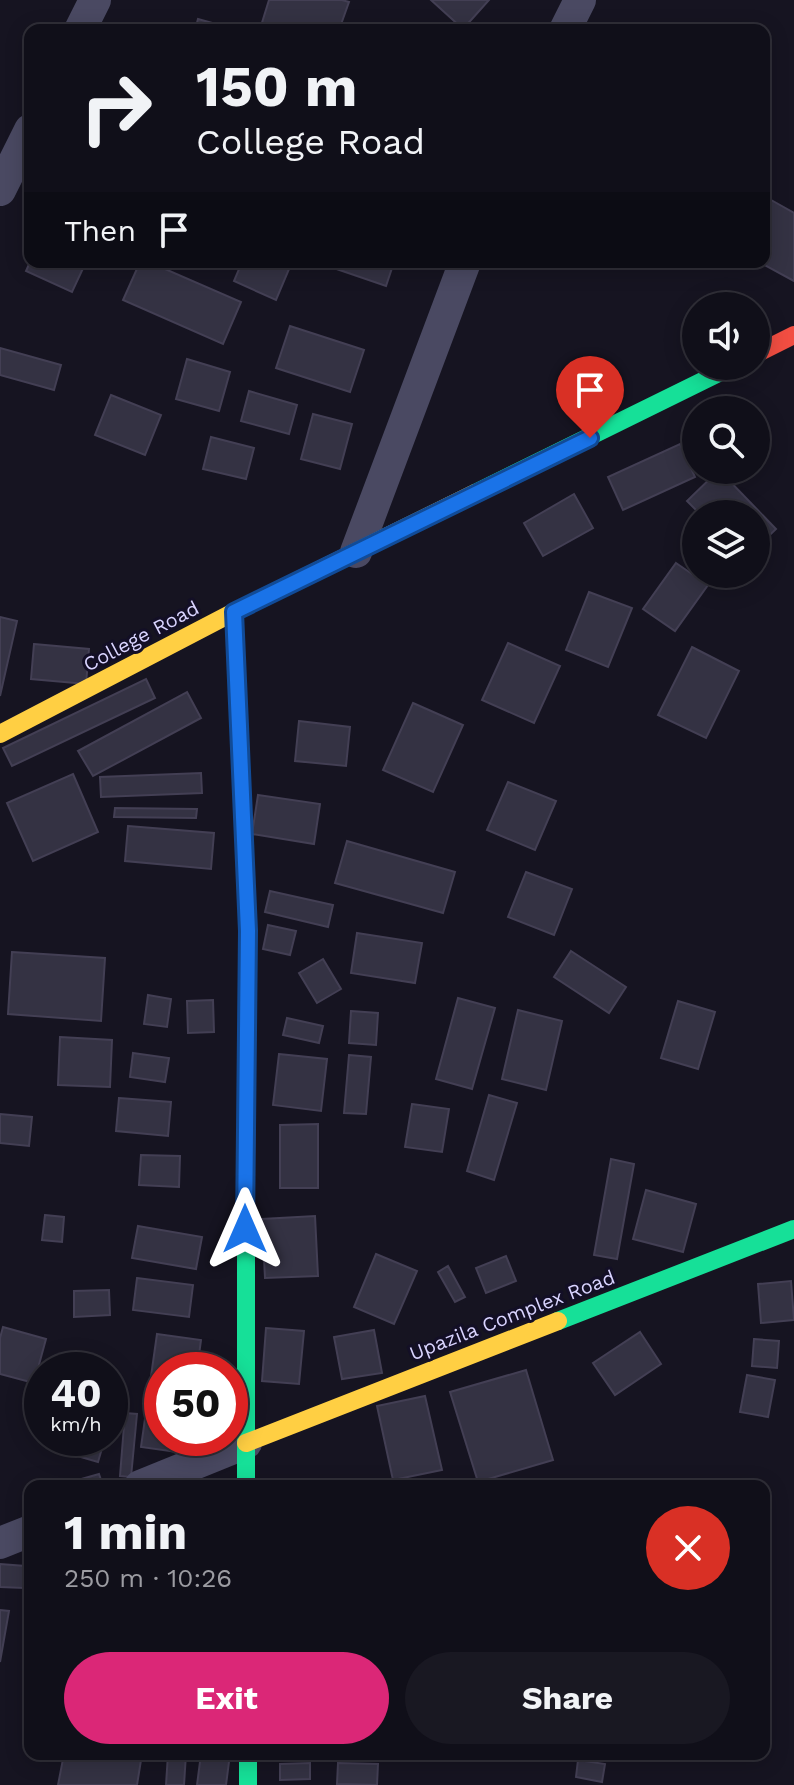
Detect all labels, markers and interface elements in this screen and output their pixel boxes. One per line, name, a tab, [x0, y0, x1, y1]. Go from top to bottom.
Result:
text: 150 m	[196, 54, 358, 120]
icon: right	[64, 56, 168, 160]
text: College Road	[196, 121, 425, 163]
icon: arrive	[152, 208, 196, 252]
text: Then	[64, 213, 136, 248]
map controls	[682, 292, 770, 588]
button: sound	[682, 292, 770, 380]
pin	[556, 356, 624, 438]
icon: arrive	[568, 368, 612, 412]
button: search	[682, 396, 770, 484]
button: layers	[682, 500, 770, 588]
street label: College Road	[79, 596, 203, 676]
position arrow	[203, 1187, 287, 1271]
street label: Upazila Complex Road	[406, 1265, 618, 1365]
speed limit sign: 50	[144, 1352, 248, 1456]
text: 40	[50, 1370, 102, 1417]
text: km/h	[50, 1412, 102, 1436]
text: 1 min	[64, 1504, 187, 1561]
button: close	[646, 1506, 730, 1590]
text: 250 m · 10:26	[64, 1563, 232, 1593]
button: Exit	[64, 1652, 389, 1744]
button: Share	[405, 1652, 730, 1744]

